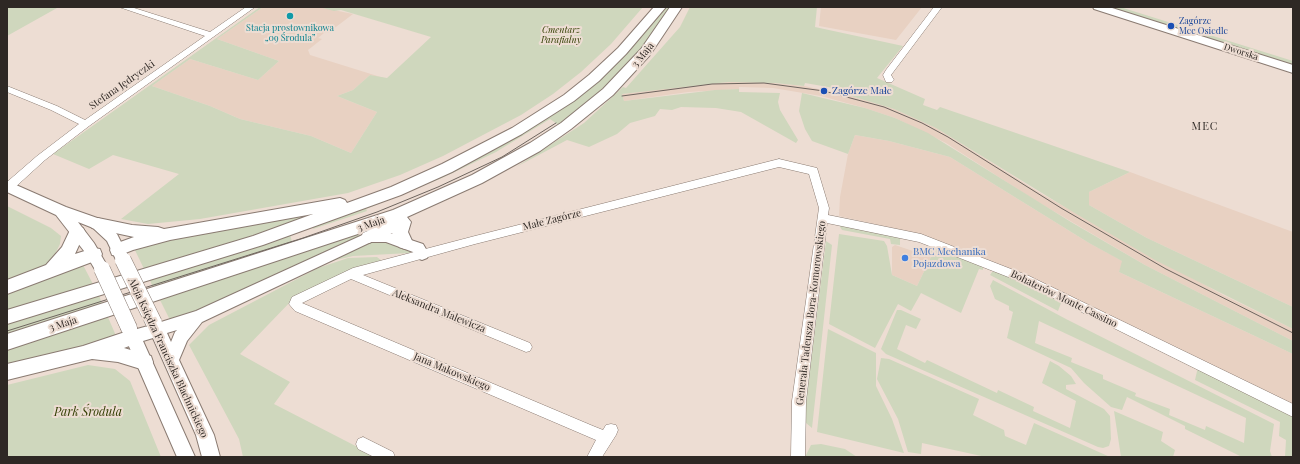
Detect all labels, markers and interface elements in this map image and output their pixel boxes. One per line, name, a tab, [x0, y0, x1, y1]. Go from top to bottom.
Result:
marker: Stacja prostownikowa „09 Środula”	[285, 11, 295, 21]
place label: Zagórze Mec Osiedle	[1179, 16, 1228, 37]
marker: Zagórze Mec Osiedle	[1166, 21, 1176, 31]
place label: Stacja prostownikowa „09 Środula”	[246, 23, 334, 44]
park label: Cmentarz Parafialny	[541, 25, 581, 46]
street label: 3 Maja	[629, 40, 657, 70]
street label: Dworska	[1222, 41, 1260, 63]
street label: Stefana Jędryczki	[87, 58, 157, 112]
place label: Zagórze Małe	[832, 85, 892, 97]
marker: Zagórze Małe	[819, 86, 829, 96]
district label: MEC	[1192, 120, 1218, 134]
street label: Małe Zagórze	[522, 207, 582, 233]
street label: 3 Maja	[356, 214, 386, 234]
street label: Generała Tadeusza Bora-Komorowskiego	[794, 220, 828, 406]
place label: BMC Mechanika Pojazdowa	[913, 246, 986, 270]
marker: BMC Mechanika Pojazdowa	[900, 253, 910, 263]
street label: Bohaterów Monte Cassino	[1009, 268, 1119, 330]
street label: Aleja Księdza Franciszka Blachnickiego	[126, 276, 210, 440]
street label: Aleksandra Malewicza	[391, 287, 487, 335]
street label: 3 Maja	[48, 314, 78, 334]
street label: Jana Makowskiego	[412, 350, 492, 394]
park label: Park Środula	[54, 405, 122, 419]

